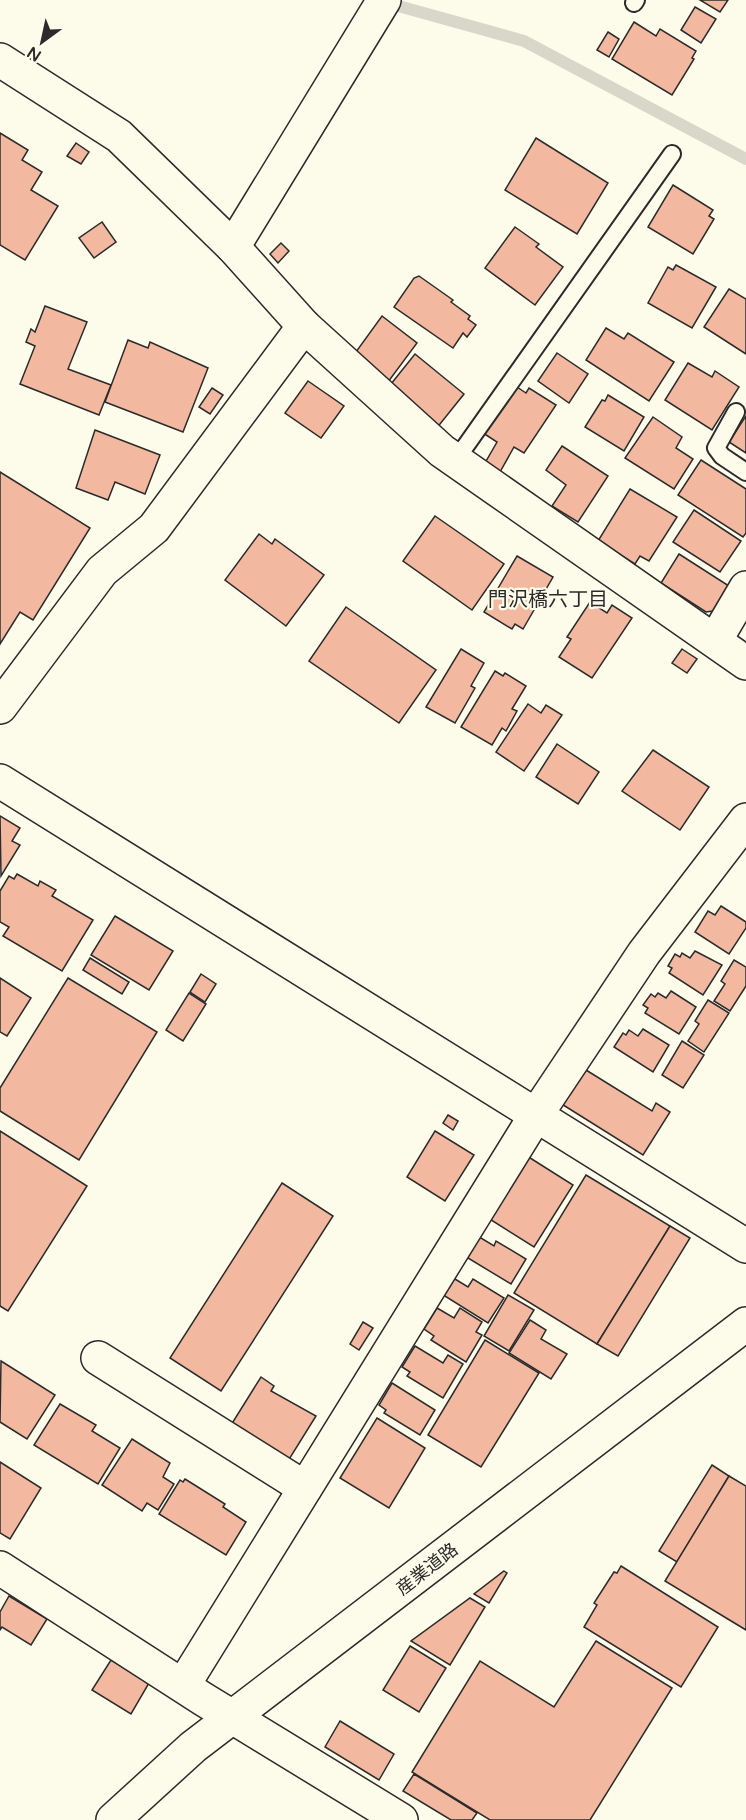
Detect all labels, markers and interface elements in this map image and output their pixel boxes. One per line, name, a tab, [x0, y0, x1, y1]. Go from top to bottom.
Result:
north arrow	[12, 12, 72, 72]
text: N	[24, 42, 45, 66]
district label: 門沢橋六丁目	[488, 588, 608, 612]
street label: 産業道路	[392, 1538, 462, 1600]

